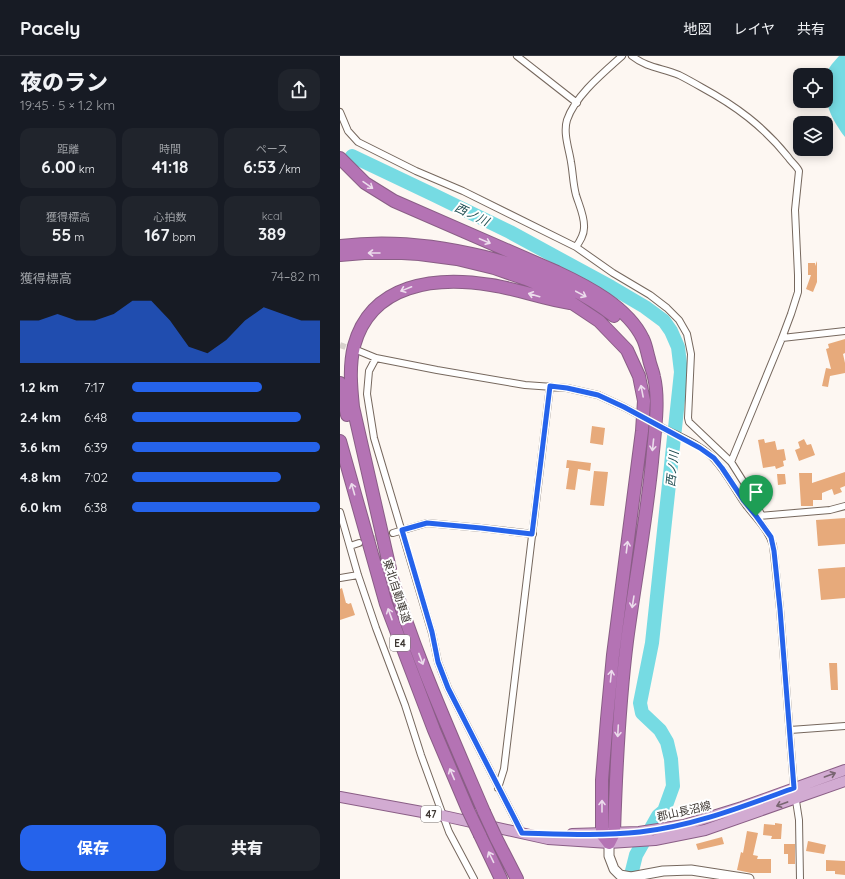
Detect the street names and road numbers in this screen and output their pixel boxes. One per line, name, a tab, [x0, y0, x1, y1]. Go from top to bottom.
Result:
street label: 東北自動車道	[380, 557, 414, 625]
road number: E4	[390, 635, 410, 651]
street label: 郡山長沼線	[656, 798, 712, 824]
road number: 47	[421, 806, 441, 822]

